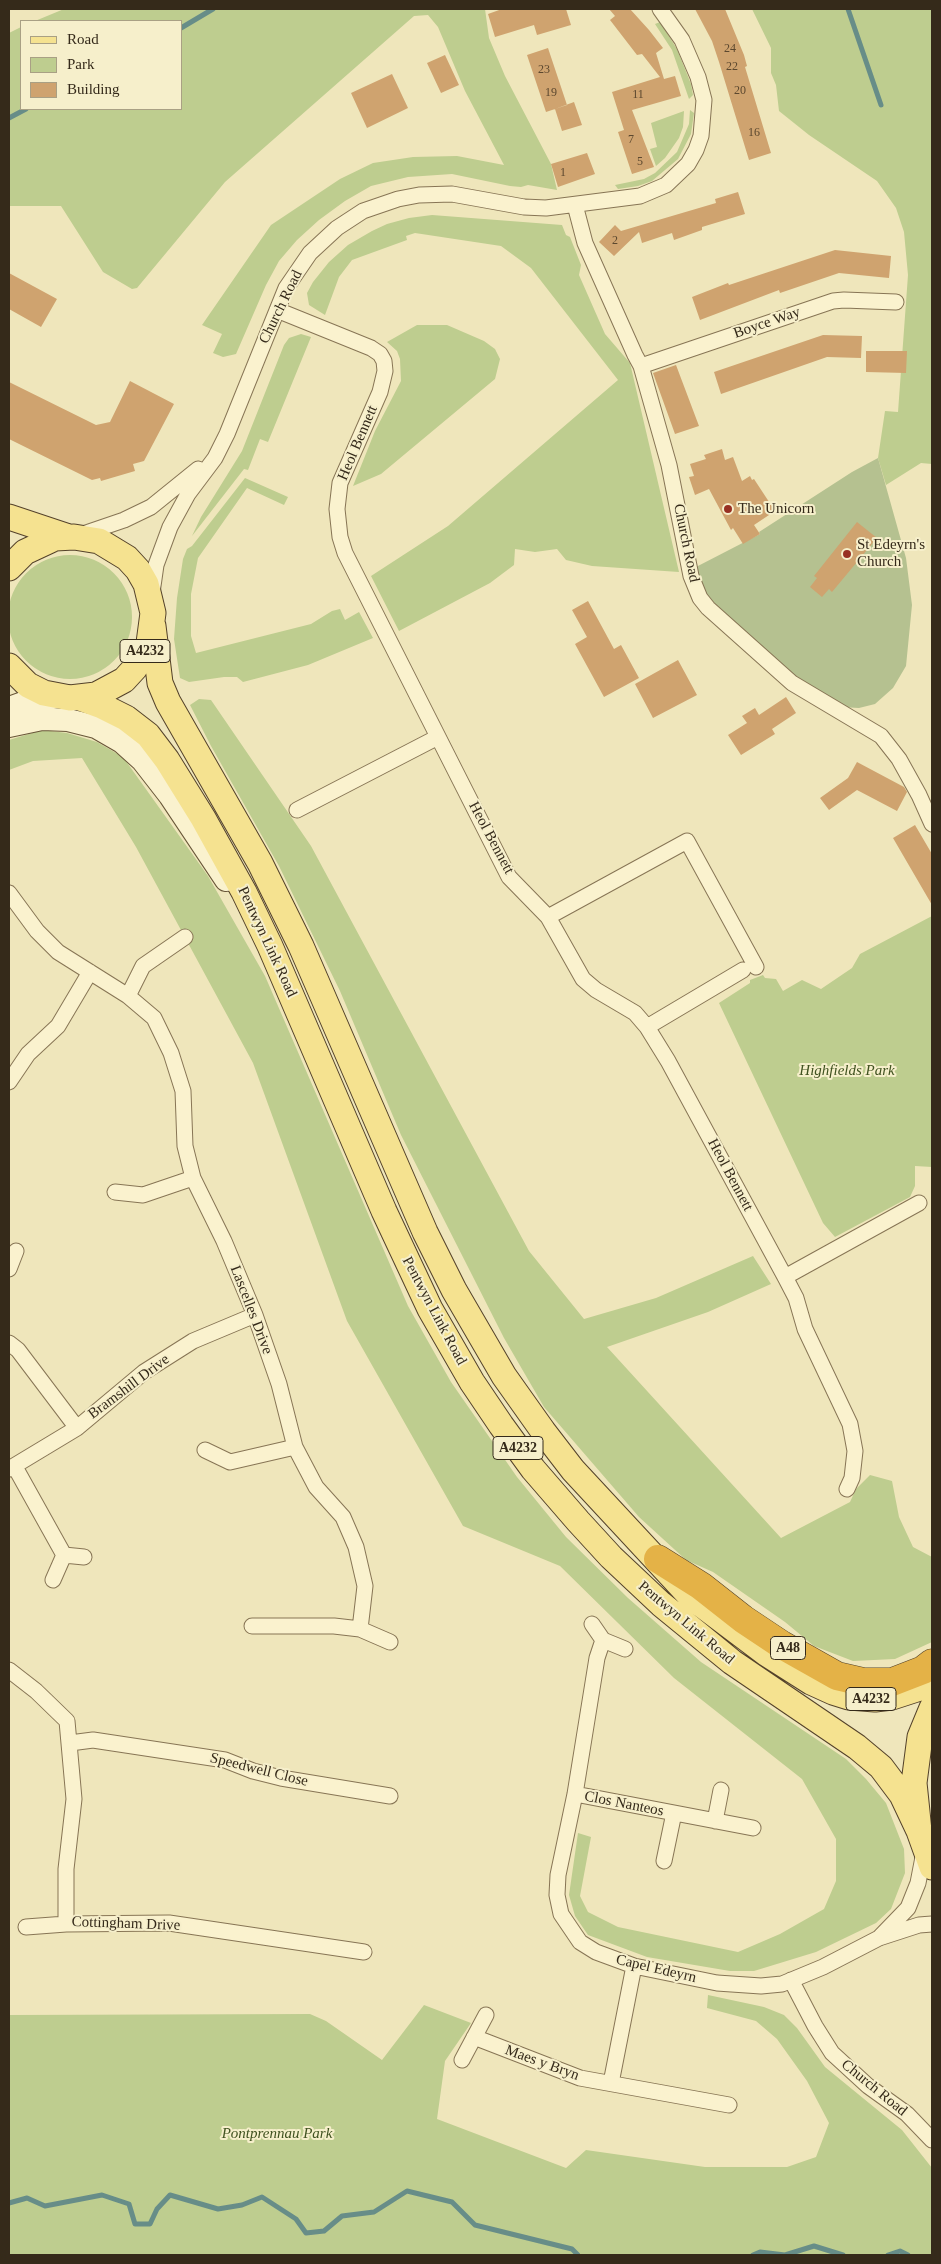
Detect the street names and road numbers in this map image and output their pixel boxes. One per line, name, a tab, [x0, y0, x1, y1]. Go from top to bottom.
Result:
street label: Church Road	[255, 267, 307, 347]
street label: Boyce Way	[731, 303, 803, 343]
street label: Heol Bennett	[334, 403, 382, 483]
street label: Church Road	[669, 502, 703, 584]
road number: A4232	[120, 640, 170, 662]
street label: Heol Bennett	[464, 799, 518, 877]
street label: Pentwyn Link Road	[233, 884, 301, 1000]
street label: Heol Bennett	[703, 1136, 757, 1214]
street label: Pentwyn Link Road	[398, 1254, 470, 1368]
street label: Lascelles Drive	[226, 1263, 276, 1357]
street label: Bramshill Drive	[85, 1351, 173, 1423]
road number: A4232	[493, 1436, 543, 1460]
street label: Pentwyn Link Road	[634, 1578, 738, 1668]
road number: A48	[770, 1636, 806, 1660]
road number: A4232	[846, 1688, 896, 1710]
street label: Speedwell Close	[208, 1749, 310, 1791]
street label: Clos Nanteos	[583, 1787, 665, 1821]
street label: Cottingham Drive	[71, 1913, 181, 1935]
street label: Capel Edeyrn	[614, 1951, 698, 1987]
street label: Maes y Bryn	[503, 2041, 581, 2085]
street label: Church Road	[837, 2056, 911, 2120]

